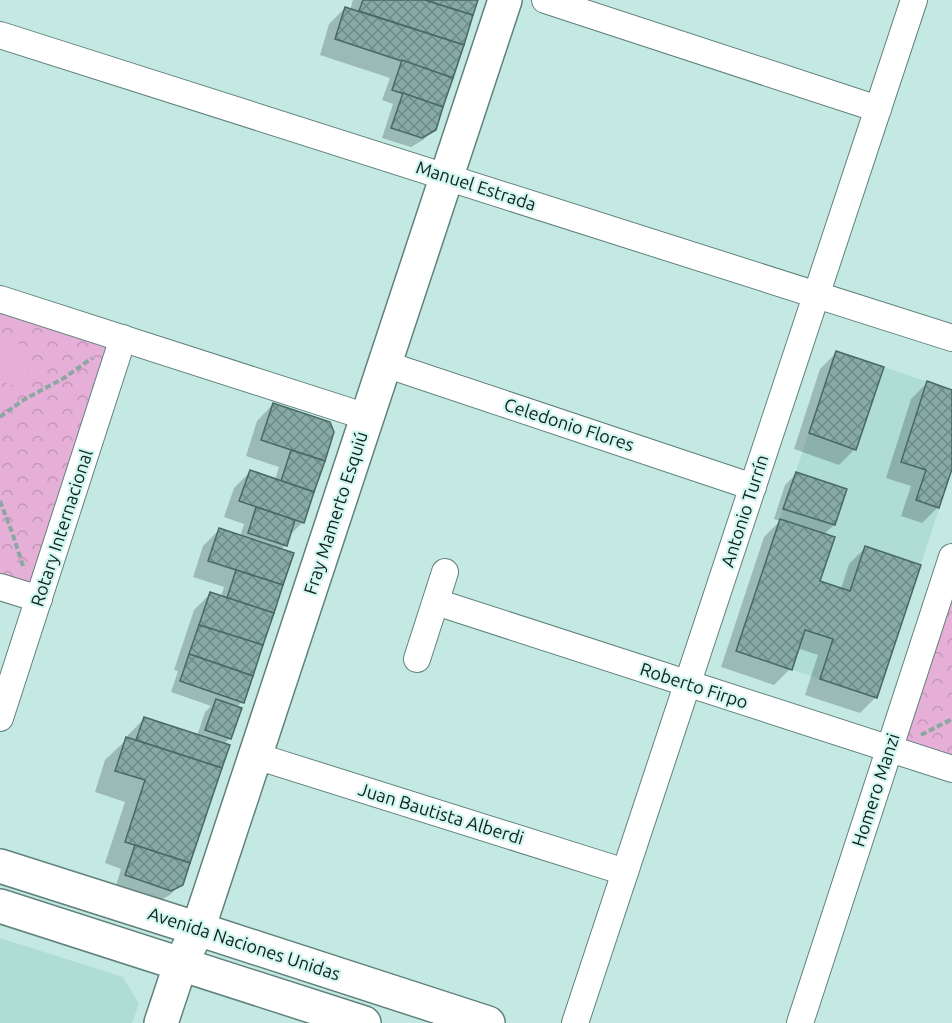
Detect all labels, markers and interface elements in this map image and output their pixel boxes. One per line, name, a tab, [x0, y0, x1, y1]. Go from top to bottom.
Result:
street label: Manuel Estrada	[414, 156, 539, 214]
street label: Celedonio Flores	[502, 394, 637, 455]
street label: Fray Mamerto Esquiú	[299, 429, 371, 597]
street label: Rotary Internacional	[26, 446, 96, 609]
street label: Antonio Turrín	[716, 452, 772, 569]
street label: Roberto Firpo	[638, 658, 751, 712]
street label: Homero Manzi	[847, 731, 903, 849]
street label: Juan Bautista Alberdi	[356, 778, 526, 848]
street label: Avenida Naciones Unidas	[146, 903, 343, 984]

